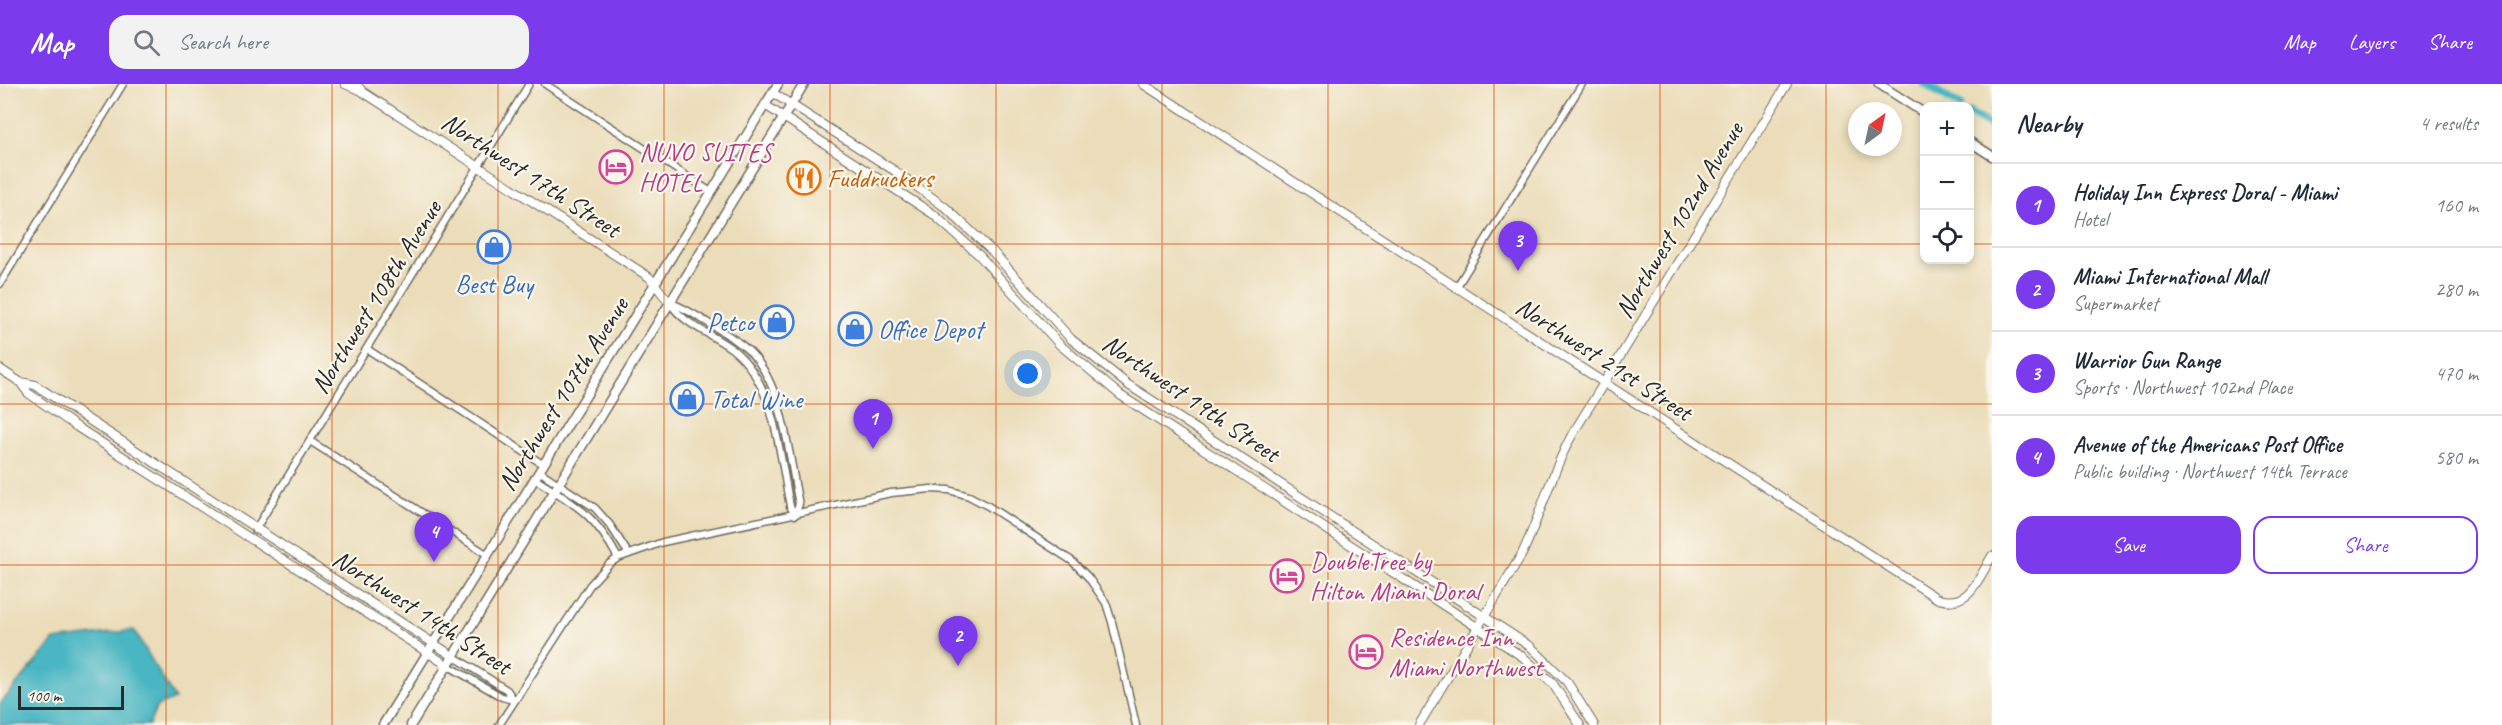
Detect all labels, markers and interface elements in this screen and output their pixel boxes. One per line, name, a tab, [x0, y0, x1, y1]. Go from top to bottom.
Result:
search box	[109, 15, 529, 69]
text: Map	[30, 25, 73, 60]
icon: search	[130, 26, 163, 59]
text: Search here	[178, 28, 268, 56]
text: Map	[2283, 29, 2316, 55]
text: Layers	[2349, 29, 2395, 55]
text: Share	[2428, 29, 2472, 55]
north arrow	[1848, 102, 1902, 156]
map controls	[1920, 102, 1974, 264]
button: +	[1920, 102, 1974, 156]
street label: Northwest 17th Street	[435, 105, 629, 246]
text: Nearby	[2016, 107, 2081, 140]
text: 4 results	[2419, 111, 2478, 136]
street label: Northwest 102nd Avenue	[1607, 114, 1751, 324]
place label: NUVO SUITES HOTEL	[639, 136, 775, 199]
hotel icon: NUVO SUITES HOTEL	[598, 149, 634, 185]
button: −	[1920, 156, 1974, 210]
restaurant icon: Fuddruckers	[786, 160, 822, 196]
place label: Fuddruckers	[827, 162, 935, 195]
text: Holiday Inn Express Doral - Miami	[2073, 179, 2337, 207]
street label: Northwest 108th Avenue	[303, 193, 450, 400]
text: 1	[2031, 193, 2040, 218]
text: 160 m	[2435, 193, 2478, 218]
text: Hotel	[2073, 207, 2108, 232]
button: locate	[1920, 210, 1974, 264]
pin: 3	[1498, 222, 1538, 271]
shop icon: Best Buy	[476, 229, 512, 265]
text: Miami International Mall	[2073, 263, 2267, 291]
place label: Best Buy	[455, 268, 535, 301]
text: 2	[2031, 277, 2040, 302]
text: 280 m	[2435, 277, 2478, 302]
street label: Northwest 107th Avenue	[490, 290, 637, 497]
street label: Northwest 21st Street	[1510, 290, 1700, 430]
text: Supermarket	[2073, 291, 2158, 316]
shop icon: Petco	[759, 304, 795, 340]
place label: Petco	[707, 306, 757, 339]
shop icon: Office Depot	[837, 311, 873, 347]
place label: Office Depot	[878, 313, 986, 346]
street label: Northwest 19th Street	[1096, 327, 1288, 471]
text: Warrior Gun Range	[2073, 347, 2220, 375]
your location	[1013, 359, 1042, 388]
text: 3	[2031, 361, 2040, 386]
text: 470 m	[2435, 361, 2478, 386]
text: Sports · Northwest 102nd Place	[2073, 375, 2292, 400]
shop icon: Total Wine	[669, 381, 705, 417]
place label: Total Wine	[710, 383, 805, 416]
pin: 1	[854, 400, 892, 449]
text: Avenue of the Americans Post Office	[2073, 431, 2342, 459]
text: 4	[2031, 445, 2040, 470]
text: 580 m	[2435, 445, 2478, 470]
text: Public building · Northwest 14th Terrace	[2073, 459, 2347, 484]
pin: 4	[414, 512, 454, 562]
button: Save	[2016, 516, 2241, 574]
button: Share	[2253, 516, 2478, 574]
street label: Northwest 14th Street	[326, 542, 520, 683]
place label: DoubleTree by Hilton Miami Doral	[1310, 545, 1485, 608]
hotel icon: DoubleTree by Hilton Miami Doral	[1269, 558, 1305, 594]
pin: 2	[938, 616, 978, 666]
place label: Residence Inn Miami Northwest	[1389, 621, 1545, 684]
hotel icon: Residence Inn Miami Northwest	[1348, 634, 1384, 670]
scale bar	[18, 683, 124, 710]
text: 100 m	[27, 686, 61, 706]

